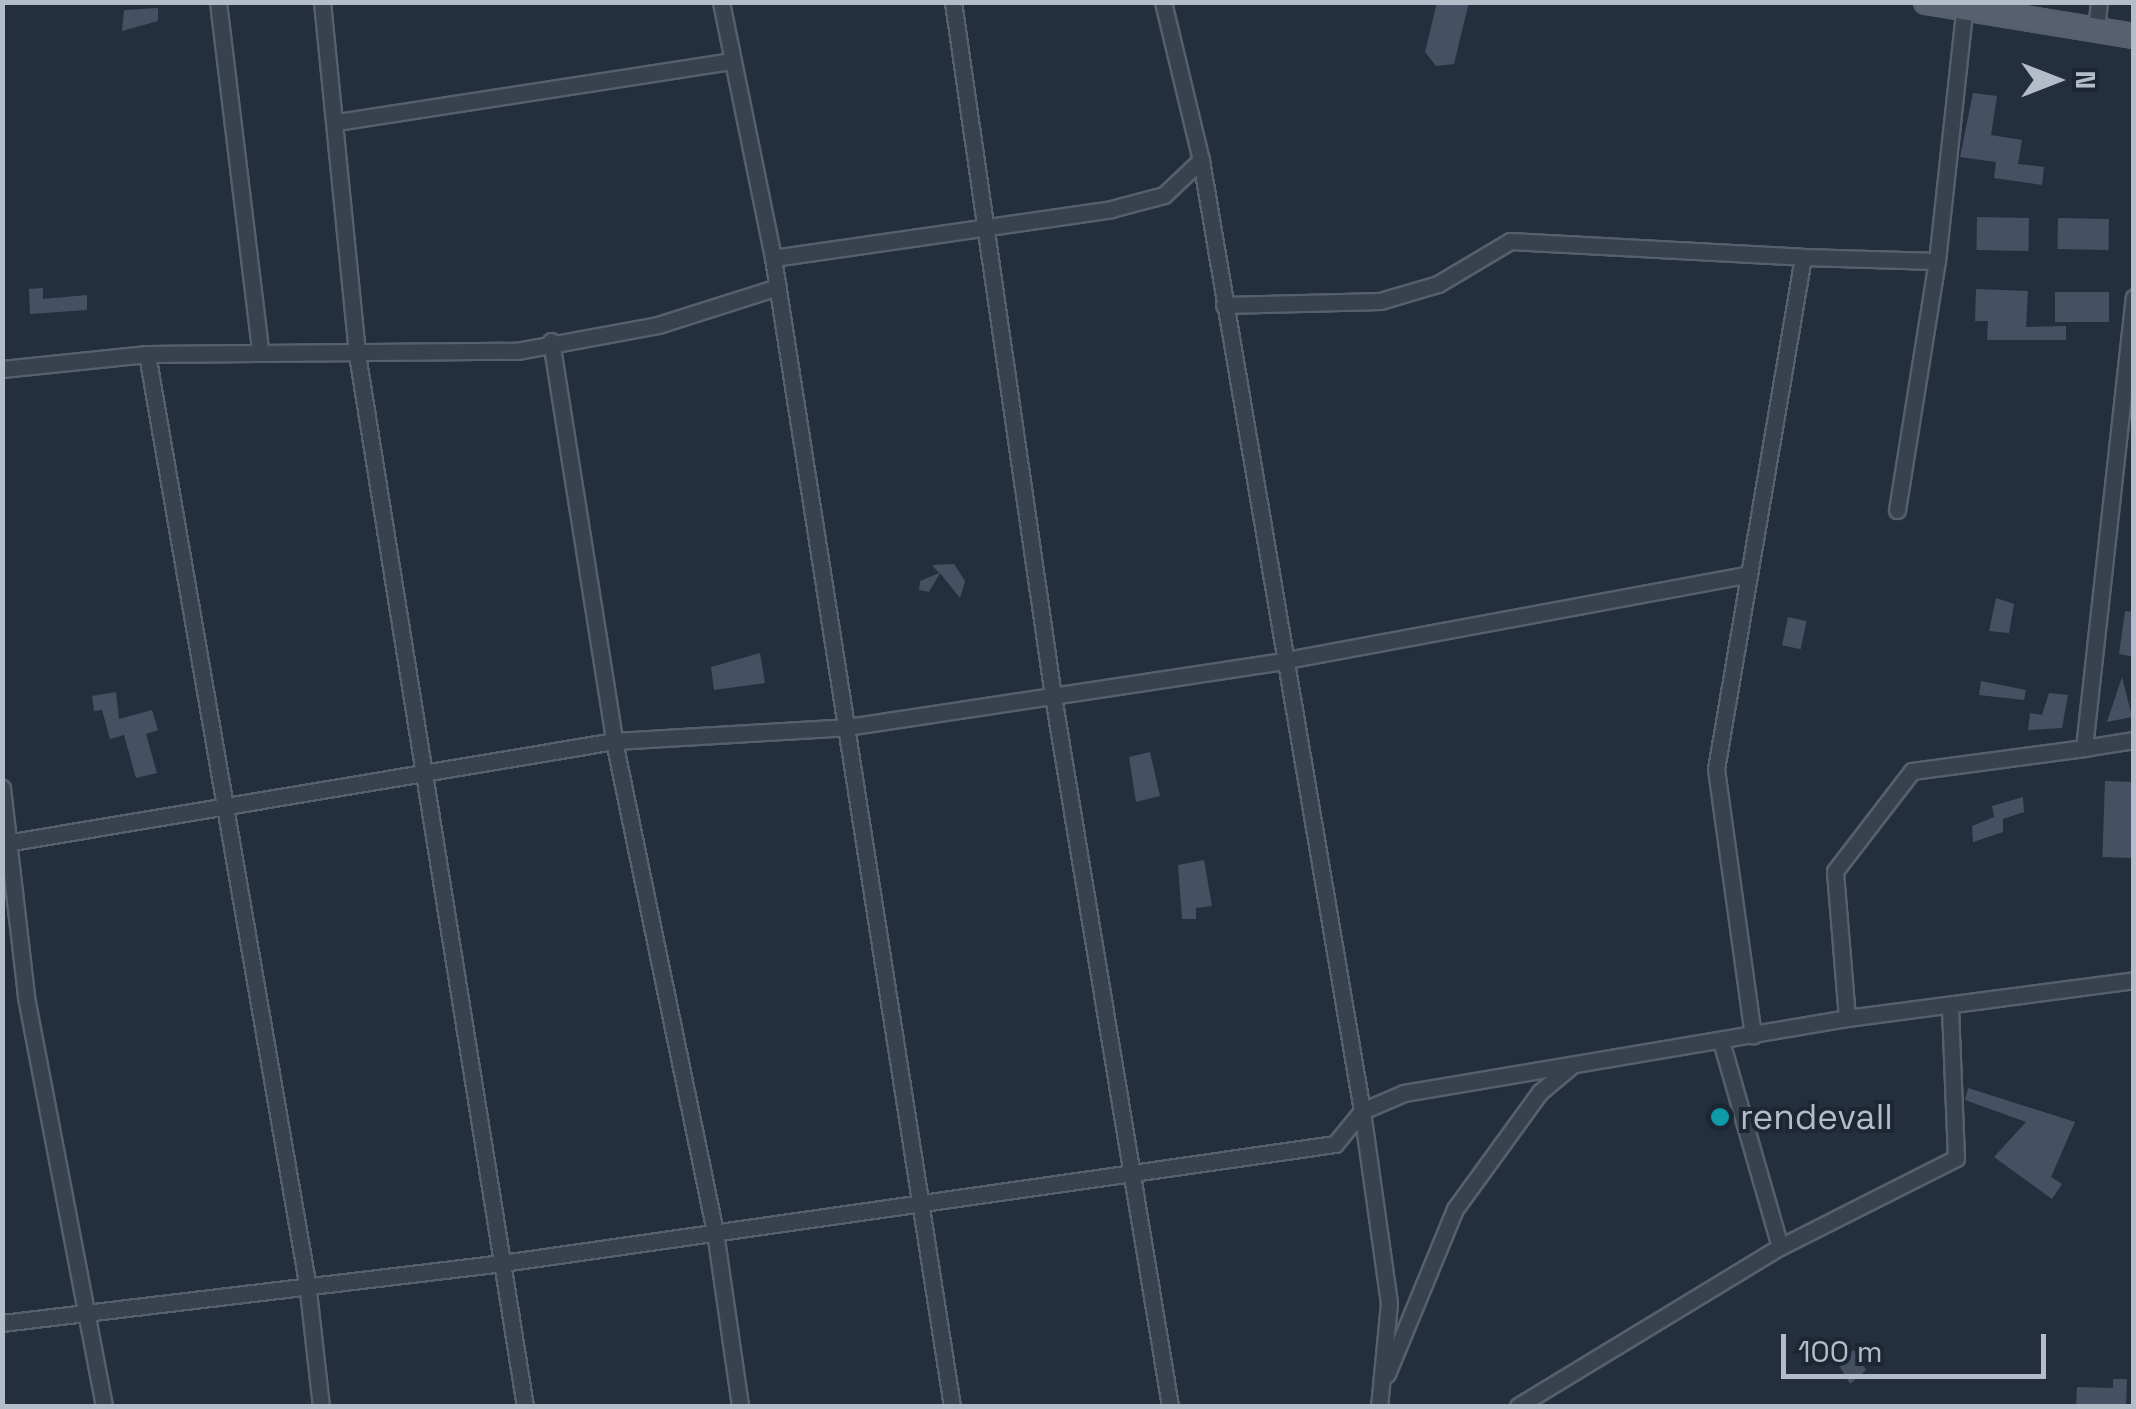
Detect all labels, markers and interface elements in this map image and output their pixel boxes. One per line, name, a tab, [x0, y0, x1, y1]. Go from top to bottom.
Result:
north arrow	[2006, 30, 2106, 130]
text: N	[2068, 71, 2104, 89]
place label: rendevall	[1740, 1096, 1893, 1138]
marker: rendevall	[1709, 1106, 1731, 1128]
scale bar	[1786, 1314, 2051, 1376]
text: 100 m	[1798, 1332, 1883, 1371]

